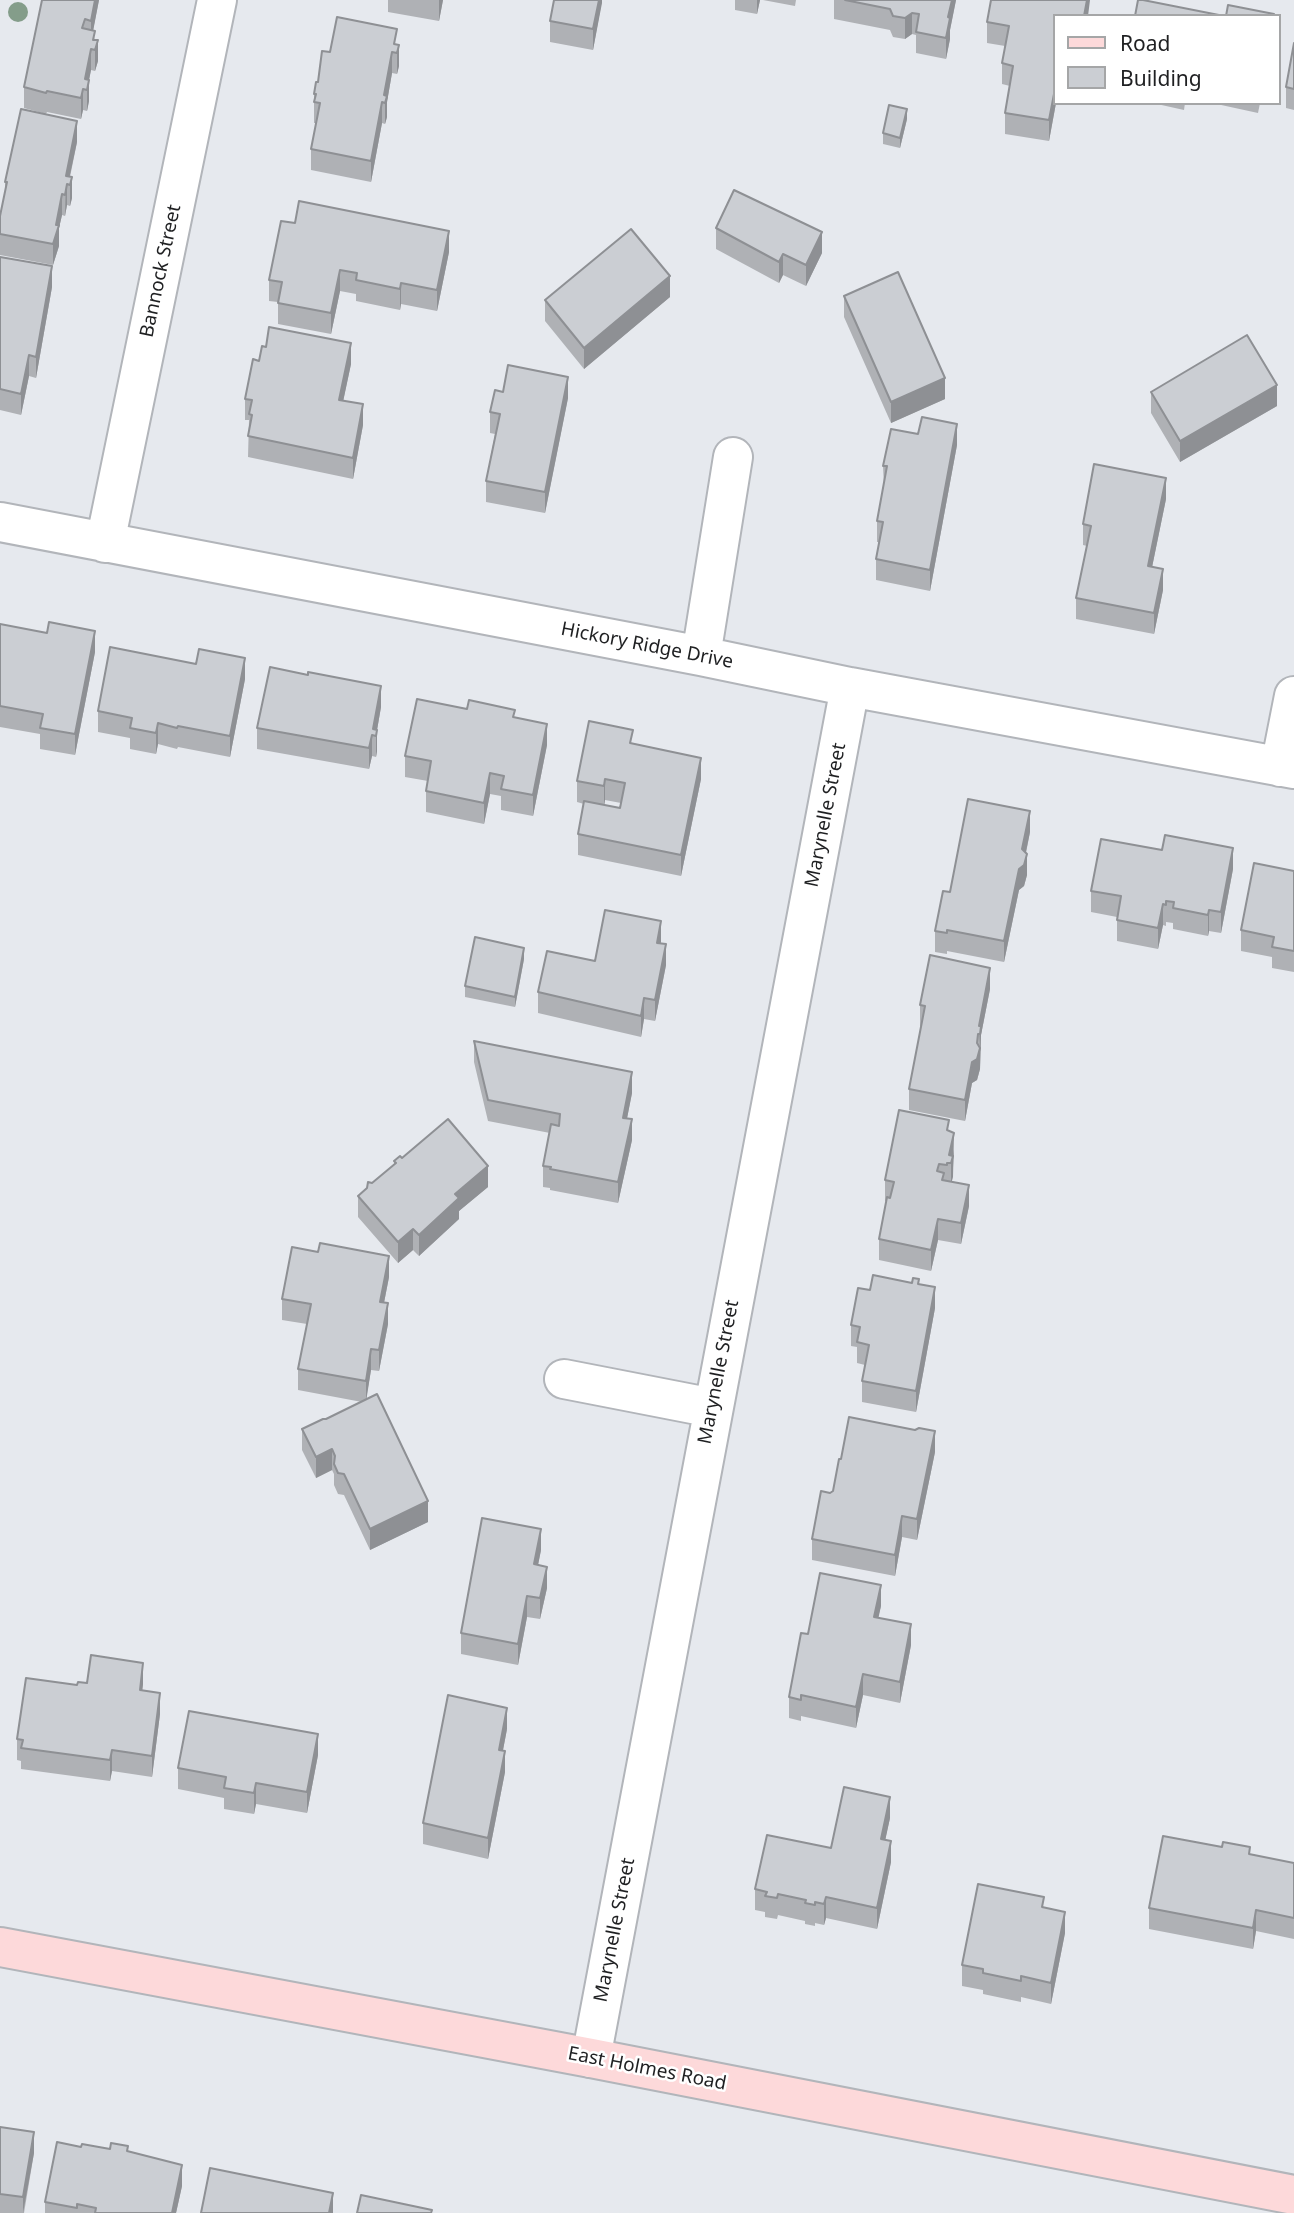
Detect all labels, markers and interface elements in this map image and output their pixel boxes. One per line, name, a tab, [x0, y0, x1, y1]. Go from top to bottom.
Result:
legend	[1052, 14, 1280, 105]
text: Road	[1120, 29, 1170, 57]
text: Building	[1120, 64, 1202, 92]
street label: Bannock Street	[136, 202, 186, 340]
street label: Hickory Ridge Drive	[559, 618, 735, 674]
street label: Marynelle Street	[801, 741, 851, 889]
street label: Marynelle Street	[694, 1298, 744, 1446]
street label: Marynelle Street	[590, 1856, 640, 2004]
street label: East Holmes Road	[566, 2042, 728, 2096]

